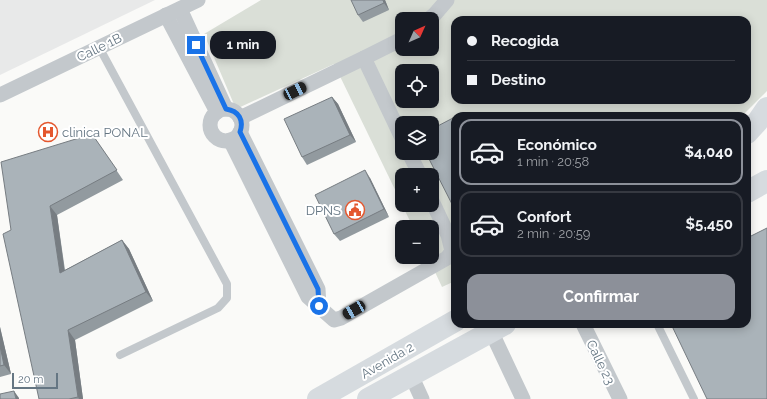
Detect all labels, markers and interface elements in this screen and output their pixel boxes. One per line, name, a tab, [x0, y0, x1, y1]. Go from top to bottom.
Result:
north arrow	[395, 12, 439, 56]
map controls	[395, 12, 439, 264]
street label: Calle 1B	[74, 30, 124, 65]
callout: 1 min	[210, 31, 276, 59]
text: Recogida	[491, 32, 559, 50]
route end	[187, 36, 205, 54]
text: 1 min	[227, 37, 259, 52]
button: locate	[395, 64, 439, 108]
text: Destino	[491, 71, 546, 89]
car	[282, 80, 308, 102]
button: layers	[395, 116, 439, 160]
hospital icon: clinica PONAL	[37, 121, 59, 143]
place label: clinica PONAL	[62, 125, 148, 140]
icon: car	[469, 134, 505, 170]
text: Económico	[517, 136, 597, 154]
text: $4,040	[684, 143, 733, 161]
text: 1 min · 20:58	[517, 154, 589, 169]
button: +	[395, 168, 439, 212]
public building icon: DPNS	[344, 199, 366, 221]
place label: DPNS	[306, 203, 341, 218]
icon: car	[469, 206, 505, 242]
text: Confort	[517, 208, 571, 226]
text: $5,450	[686, 215, 733, 233]
button: −	[395, 220, 439, 264]
text: 2 min · 20:59	[517, 226, 590, 241]
button: Confirmar	[467, 274, 735, 320]
route start	[310, 297, 328, 315]
car	[341, 299, 367, 321]
street label: Calle 23	[583, 337, 618, 387]
street label: Avenida 2	[358, 339, 416, 382]
scale bar	[12, 371, 58, 390]
text: 20 m	[18, 373, 43, 386]

